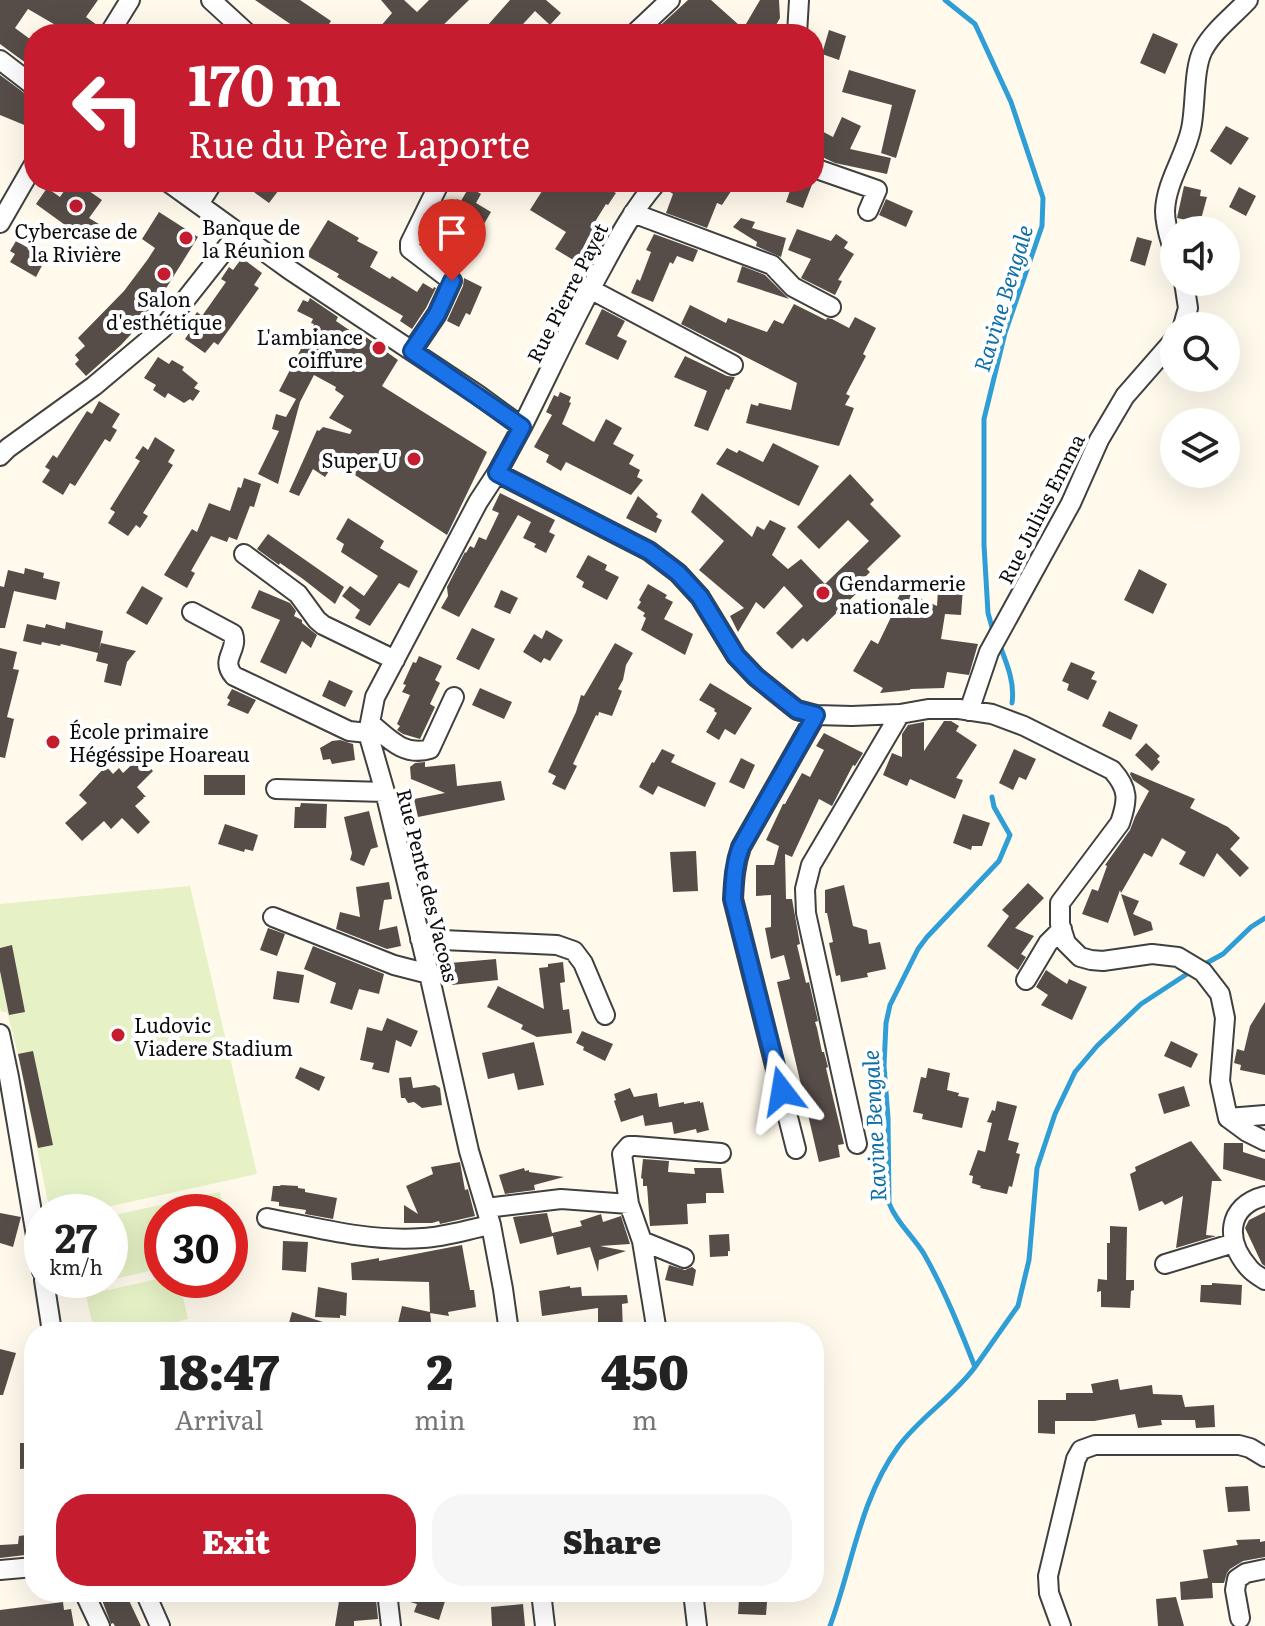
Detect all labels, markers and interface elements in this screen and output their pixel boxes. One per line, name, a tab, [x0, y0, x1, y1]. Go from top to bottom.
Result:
text: 170 m	[188, 40, 341, 123]
icon: left	[56, 56, 160, 160]
text: Rue du Père Laporte	[188, 116, 530, 169]
marker: Cybercase de la Rivière	[67, 197, 85, 215]
pin	[418, 199, 486, 281]
place label: Banque de la Réunion	[202, 211, 305, 264]
icon: arrive	[430, 211, 474, 255]
place label: Cybercase de la Rivière	[15, 215, 137, 268]
map controls	[1160, 216, 1240, 488]
button: sound	[1160, 216, 1240, 296]
street label: Rue Pierre Payet	[518, 217, 614, 367]
water label: Ravine Bengale	[964, 220, 1040, 376]
marker: Banque de la Réunion	[177, 229, 195, 247]
marker: Salon d'esthétique	[155, 265, 173, 283]
place label: Salon d'esthétique	[106, 283, 222, 336]
button: search	[1160, 312, 1240, 392]
place label: L'ambiance coiffure	[257, 321, 363, 374]
marker: L'ambiance coiffure	[370, 339, 388, 357]
button: layers	[1160, 408, 1240, 488]
street label: Rue Julius Emma	[989, 427, 1091, 588]
place label: Super U	[321, 444, 398, 474]
marker: Super U	[405, 450, 423, 468]
place label: Gendarmerie nationale	[839, 567, 966, 620]
marker: Gendarmerie nationale	[814, 584, 832, 602]
place label: École primaire Hégéssipe Hoareau	[69, 715, 250, 768]
marker: École primaire Hégéssipe Hoareau	[44, 733, 62, 751]
street label: Rue Pente des Vacoas	[390, 785, 468, 985]
place label: Ludovic Viadere Stadium	[134, 1009, 293, 1062]
marker: Ludovic Viadere Stadium	[109, 1026, 127, 1044]
position arrow	[740, 1049, 824, 1133]
water label: Ravine Bengale	[853, 1049, 893, 1203]
speed limit sign: 30	[144, 1194, 248, 1298]
text: 27	[55, 1206, 97, 1265]
text: km/h	[49, 1251, 103, 1281]
text: 18:47	[159, 1334, 279, 1405]
text: 2	[427, 1334, 453, 1405]
text: 450	[601, 1334, 689, 1405]
text: Arrival	[175, 1399, 264, 1438]
text: min	[414, 1399, 465, 1438]
text: m	[632, 1399, 657, 1438]
button: Exit	[56, 1494, 416, 1586]
button: Share	[432, 1494, 792, 1586]

